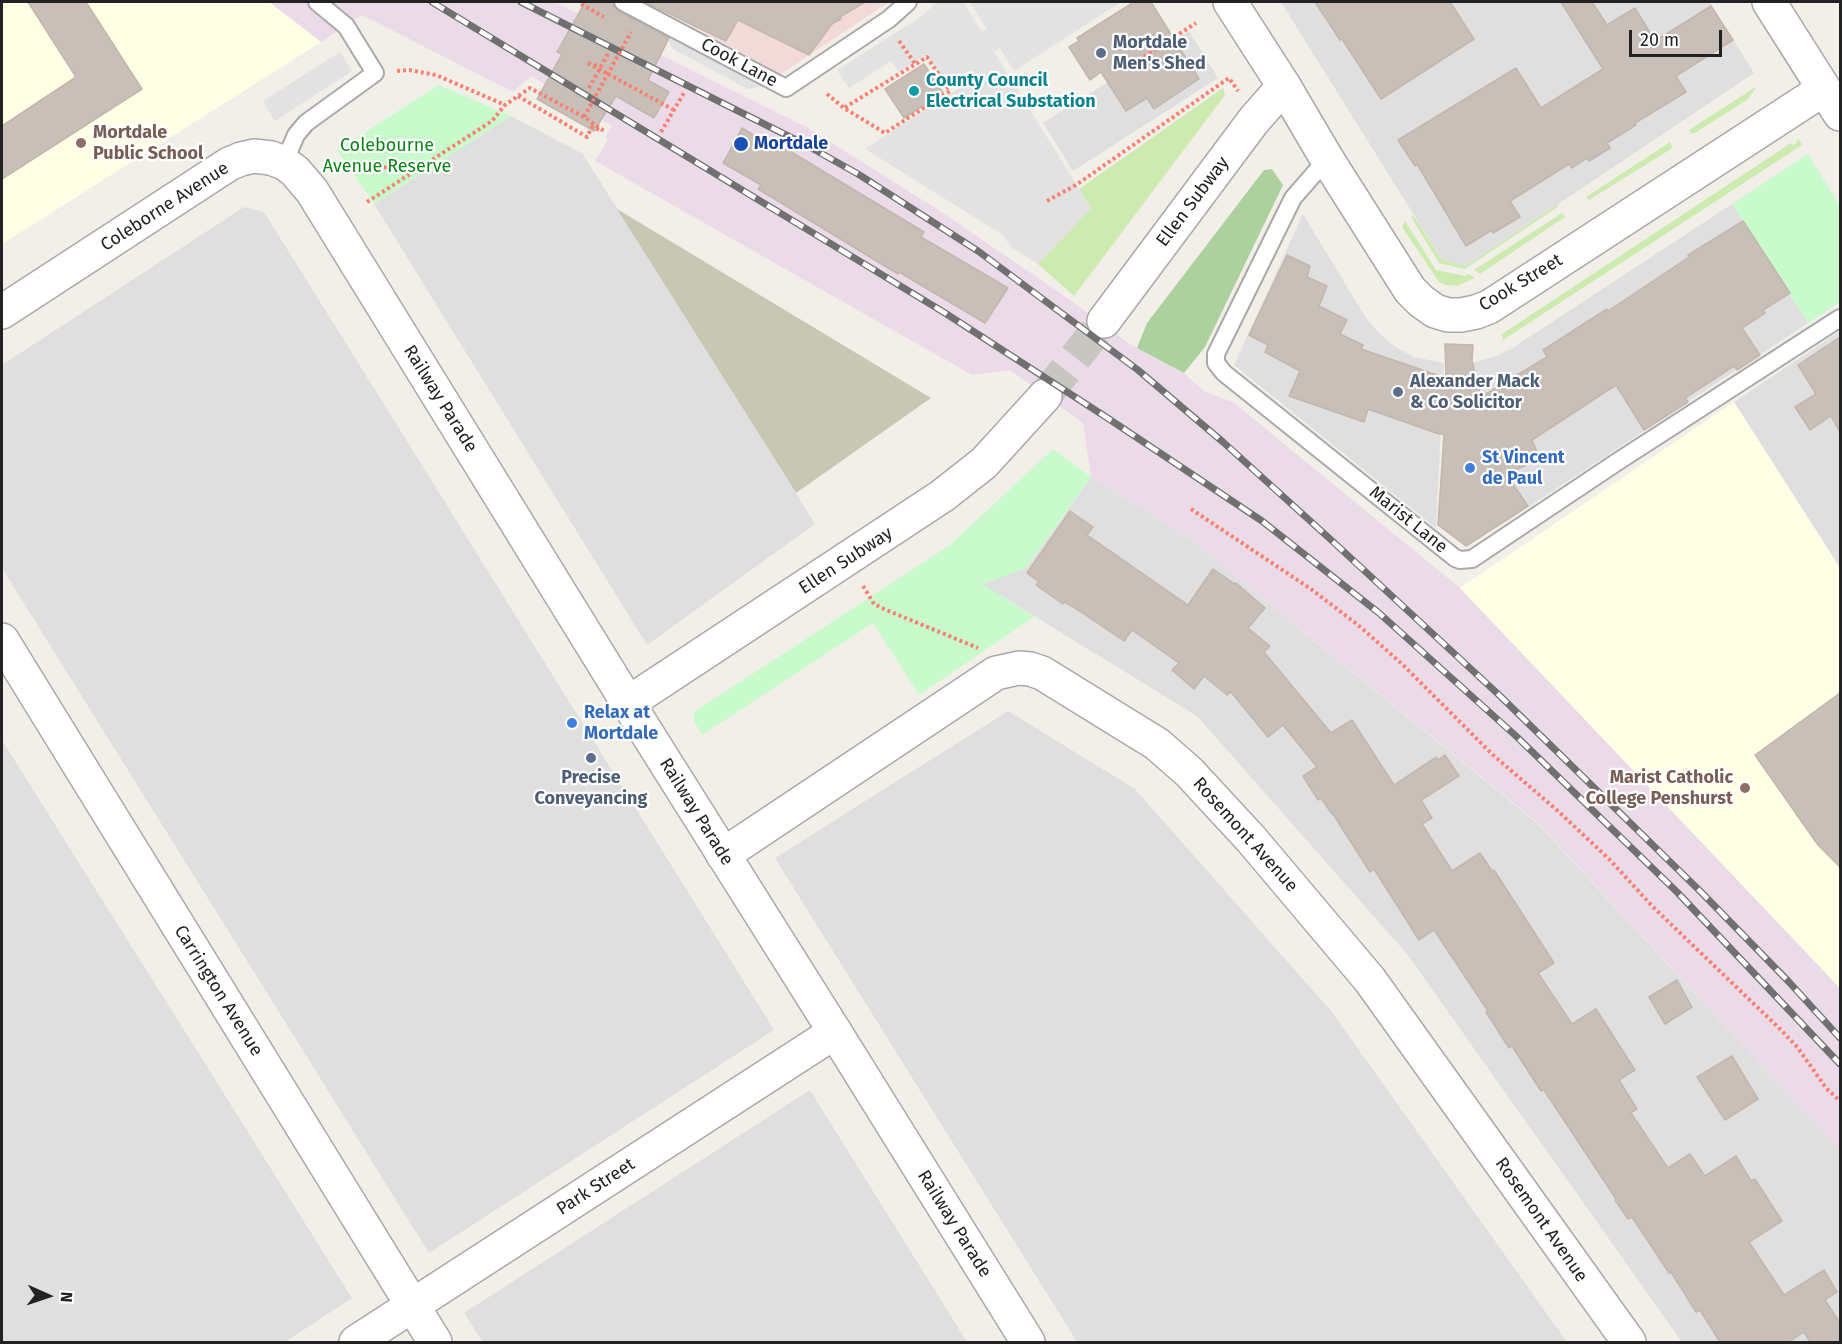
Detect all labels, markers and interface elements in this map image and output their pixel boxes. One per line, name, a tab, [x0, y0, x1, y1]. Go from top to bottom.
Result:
scale bar	[1632, 18, 1725, 56]
text: 20 m	[1640, 29, 1679, 51]
place label: Mortdale Men's Shed	[1113, 32, 1206, 74]
street label: Cook Lane	[697, 34, 781, 92]
marker: Mortdale Men's Shed	[1094, 46, 1108, 60]
place label: County Council Electrical Substation	[926, 70, 1096, 112]
marker: County Council Electrical Substation	[907, 84, 921, 98]
place label: Mortdale Public School	[93, 122, 203, 164]
place label: Mortdale	[754, 133, 828, 155]
park label: Colebourne Avenue Reserve	[323, 135, 451, 178]
marker: Mortdale	[732, 135, 750, 153]
marker: Mortdale Public School	[74, 136, 88, 150]
street label: Ellen Subway	[1152, 153, 1234, 251]
street label: Coleborne Avenue	[97, 158, 233, 256]
street label: Cook Street	[1475, 250, 1567, 316]
street label: Railway Parade	[398, 341, 482, 457]
place label: Alexander Mack & Co Solicitor	[1410, 371, 1540, 413]
marker: Alexander Mack & Co Solicitor	[1391, 385, 1405, 399]
place label: St Vincent de Paul	[1482, 447, 1565, 490]
marker: St Vincent de Paul	[1463, 461, 1477, 475]
street label: Marist Lane	[1365, 482, 1451, 558]
street label: Ellen Subway	[795, 523, 897, 599]
place label: Relax at Mortdale	[584, 702, 658, 744]
marker: Relax at Mortdale	[565, 716, 579, 730]
marker: Precise Conveyancing	[584, 751, 598, 765]
street label: Railway Parade	[654, 754, 738, 870]
place label: Precise Conveyancing	[535, 767, 647, 810]
place label: Marist Catholic College Penshurst	[1586, 767, 1733, 810]
street label: Rosemont Avenue	[1188, 773, 1302, 897]
marker: Marist Catholic College Penshurst	[1738, 781, 1752, 795]
street label: Carrington Avenue	[169, 922, 267, 1060]
street label: Park Street	[553, 1154, 639, 1220]
street label: Rosemont Avenue	[1490, 1154, 1592, 1286]
street label: Railway Parade	[912, 1166, 996, 1282]
north arrow	[18, 1266, 78, 1326]
text: N	[57, 1291, 76, 1303]

